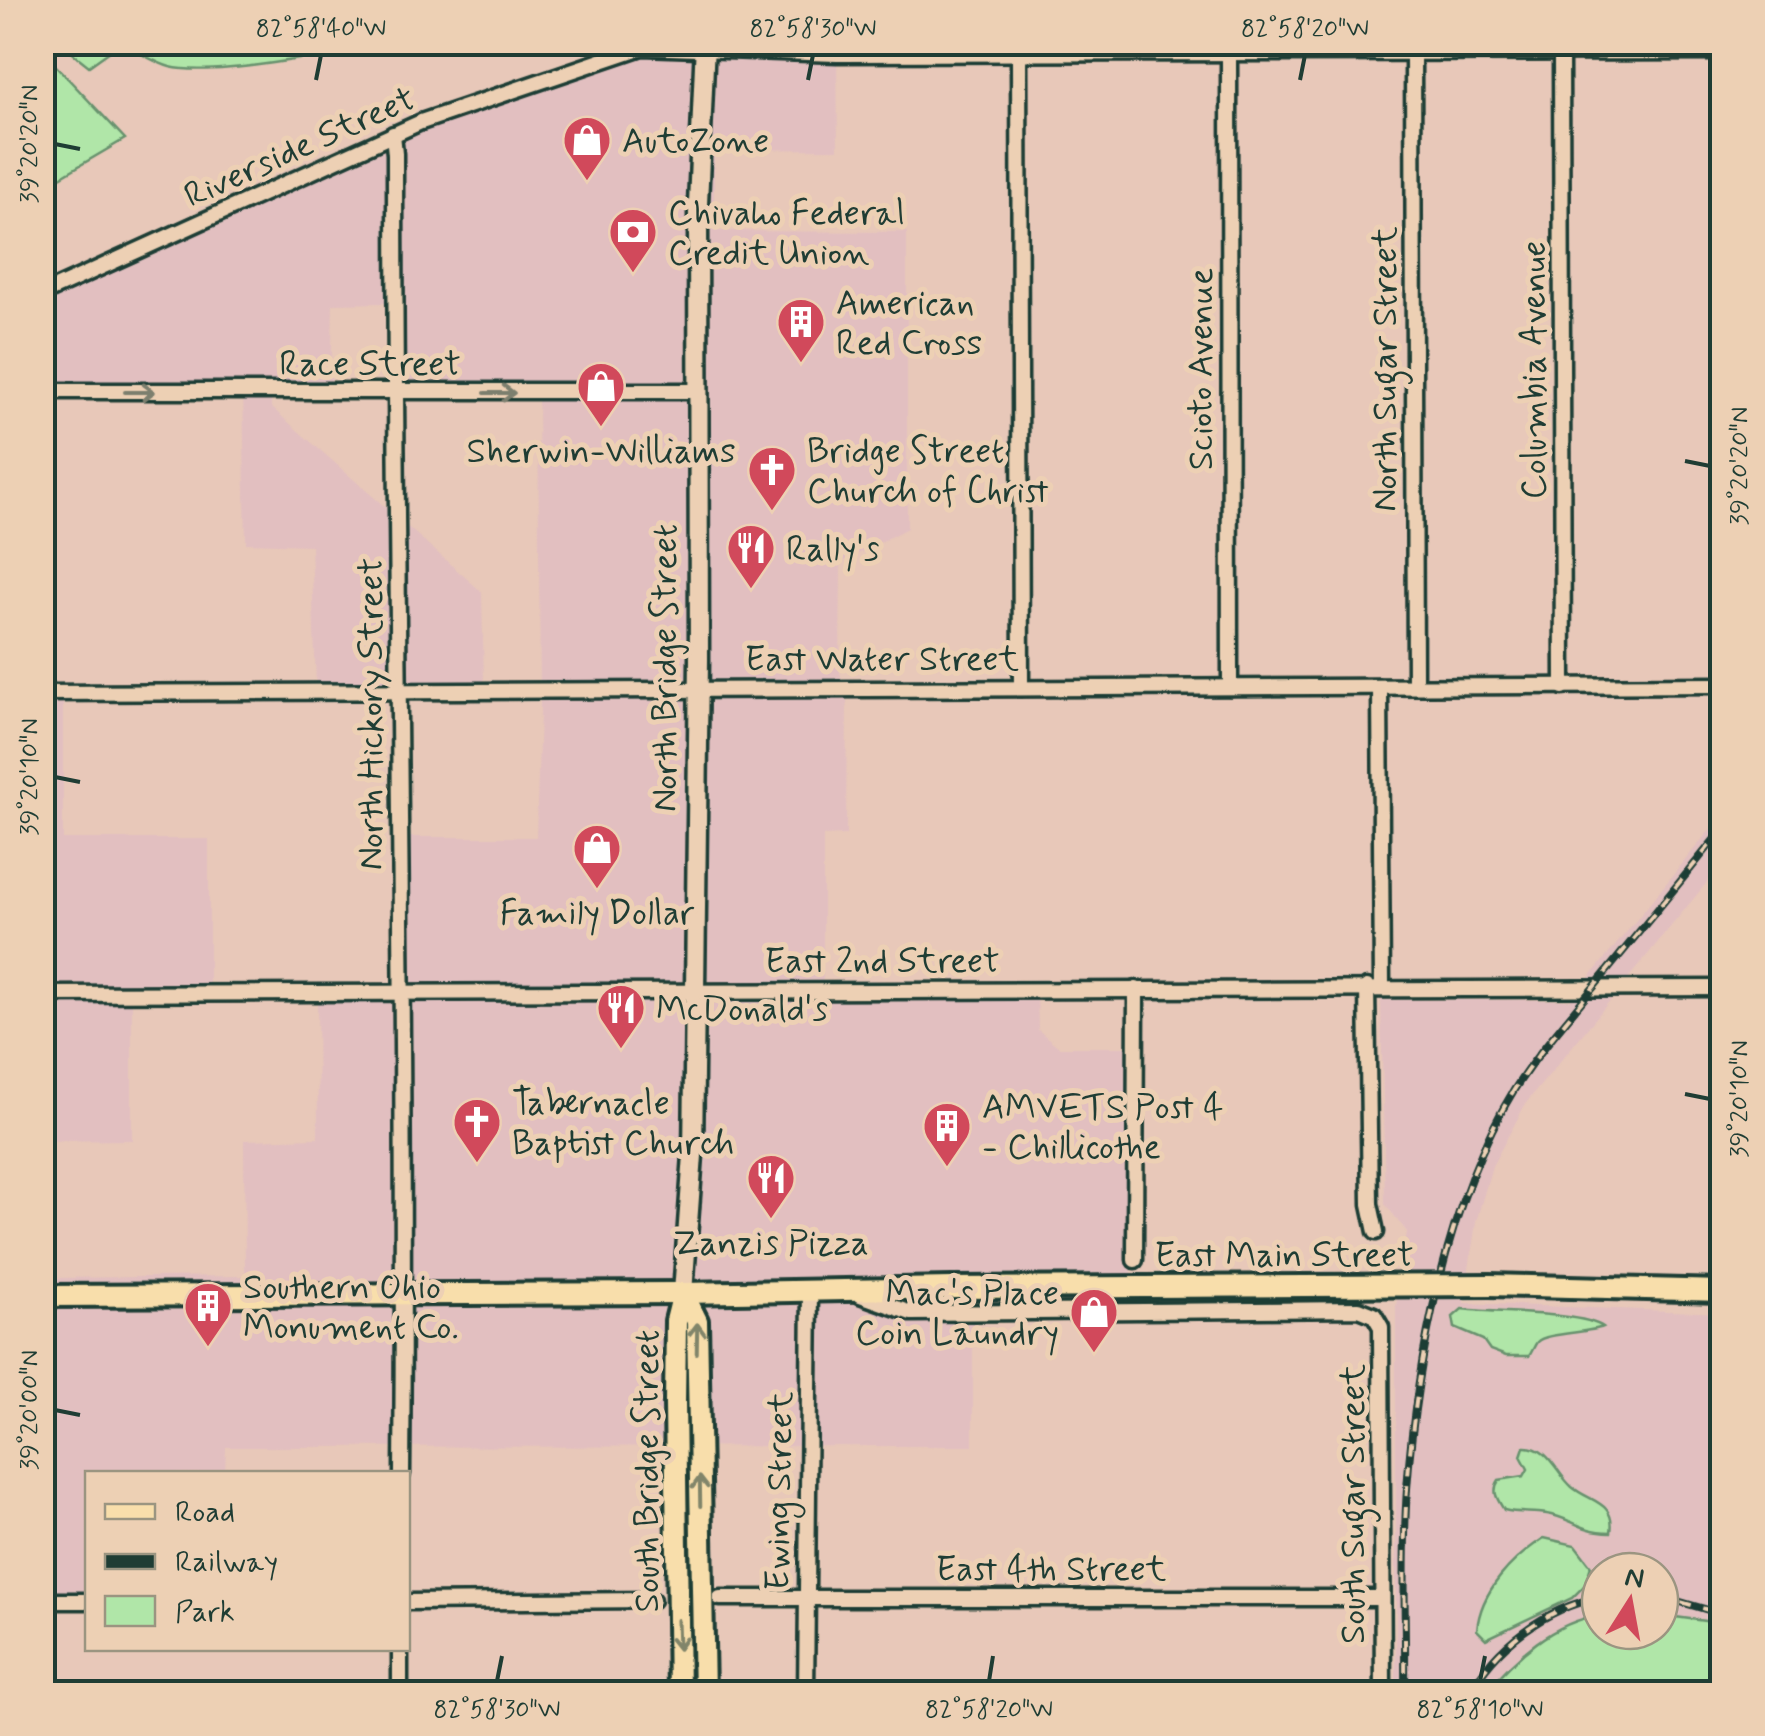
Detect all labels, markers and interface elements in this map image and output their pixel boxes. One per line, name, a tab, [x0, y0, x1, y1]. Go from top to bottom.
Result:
text: 82°58'40"W	[256, 13, 386, 46]
text: 82°58'30"W	[749, 13, 877, 46]
text: 82°58'20"W	[1241, 13, 1369, 46]
street label: Riverside Street	[177, 76, 423, 219]
text: 39°20'20"N	[14, 85, 47, 203]
shop icon: AutoZone	[561, 114, 613, 182]
place label: AutoZone	[622, 119, 769, 165]
place label: Chivaho Federal Credit Union	[668, 191, 905, 277]
bank icon: Chivaho Federal Credit Union	[607, 206, 659, 274]
street label: North Sugar Street	[1363, 226, 1413, 512]
street label: Columbia Avenue	[1512, 241, 1558, 499]
street label: Scioto Avenue	[1179, 268, 1225, 470]
place label: American Red Cross	[836, 281, 982, 367]
building icon: American Red Cross	[775, 296, 827, 364]
street label: Race Street	[279, 342, 461, 388]
shop icon: Sherwin-Williams	[575, 360, 627, 428]
one-way arrow	[122, 382, 155, 402]
one-way arrow	[482, 384, 515, 402]
text: 39°20'20"N	[1724, 407, 1757, 525]
place label: Sherwin-Williams	[466, 429, 736, 475]
place label: Bridge Street Church of Christ	[807, 429, 1049, 515]
church icon: Bridge Street Church of Christ	[746, 444, 798, 512]
restaurant icon: Rally's	[725, 522, 777, 590]
street label: North Bridge Street	[643, 524, 689, 812]
place label: Rally's	[786, 527, 880, 573]
street label: North Hickory Street	[349, 558, 395, 870]
street label: East Water Street	[745, 637, 1020, 683]
text: 39°20'10"N	[14, 718, 47, 836]
shop icon: Family Dollar	[571, 822, 623, 890]
place label: Family Dollar	[500, 891, 695, 937]
street label: East 2nd Street	[764, 939, 1000, 985]
restaurant icon: McDonald's	[595, 982, 647, 1050]
place label: McDonald's	[656, 987, 828, 1033]
text: 39°20'10"N	[1724, 1040, 1757, 1158]
place label: Tabernacle Baptist Church	[512, 1081, 734, 1167]
place label: AMVETS Post 4 - Chillicothe	[982, 1085, 1224, 1171]
church icon: Tabernacle Baptist Church	[451, 1096, 503, 1164]
building icon: AMVETS Post 4 - Chillicothe	[921, 1100, 973, 1168]
restaurant icon: Zanzis Pizza	[745, 1152, 797, 1220]
place label: Zanzis Pizza	[673, 1221, 869, 1267]
street label: East Main Street	[1154, 1233, 1414, 1279]
place label: Southern Ohio Monument Co.	[243, 1265, 459, 1351]
place label: Mac's Place Coin Laundry	[855, 1271, 1059, 1357]
building icon: Southern Ohio Monument Co.	[182, 1280, 234, 1348]
shop icon: Mac's Place Coin Laundry	[1068, 1286, 1120, 1354]
one-way arrow	[687, 1322, 706, 1354]
street label: South Bridge Street	[625, 1330, 671, 1612]
text: 39°20'00"N	[14, 1350, 47, 1470]
street label: South Sugar Street	[1331, 1364, 1381, 1644]
street label: Ewing Street	[755, 1391, 808, 1591]
legend	[85, 1471, 410, 1651]
one-way arrow	[690, 1476, 709, 1508]
text: Road	[175, 1493, 235, 1532]
text: Railway	[175, 1543, 278, 1582]
street label: East 4th Street	[936, 1547, 1167, 1593]
north arrow	[1580, 1551, 1680, 1651]
text: N	[1622, 1559, 1647, 1599]
text: Park	[175, 1593, 235, 1632]
one-way arrow	[668, 1619, 687, 1651]
text: 82°58'30"W	[433, 1694, 561, 1727]
text: 82°58'20"W	[925, 1694, 1053, 1727]
text: 82°58'10"W	[1416, 1694, 1544, 1727]

